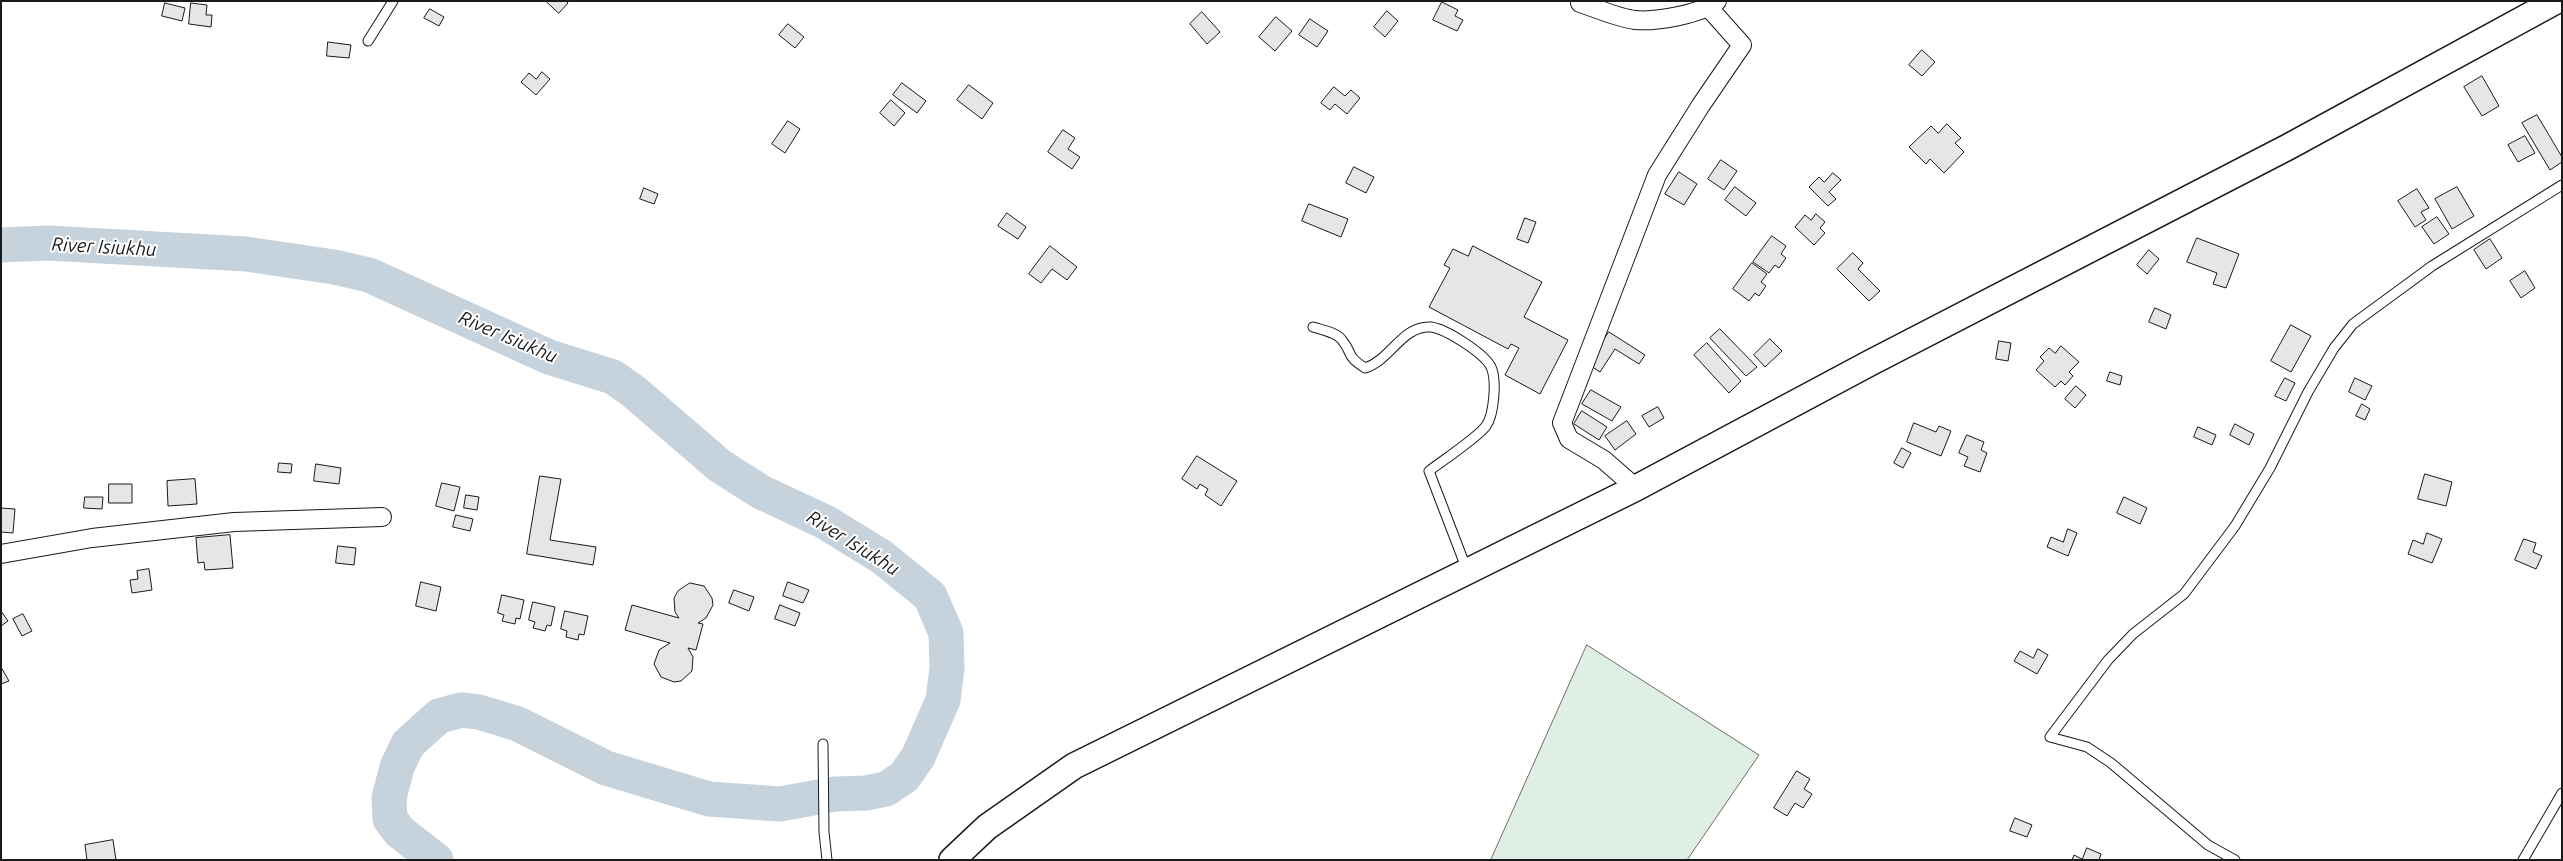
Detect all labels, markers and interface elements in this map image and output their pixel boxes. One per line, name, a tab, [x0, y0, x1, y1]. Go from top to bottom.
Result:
water label: River Isiukhu	[51, 233, 157, 261]
water label: River Isiukhu	[455, 306, 561, 368]
water label: River Isiukhu	[802, 506, 904, 580]

